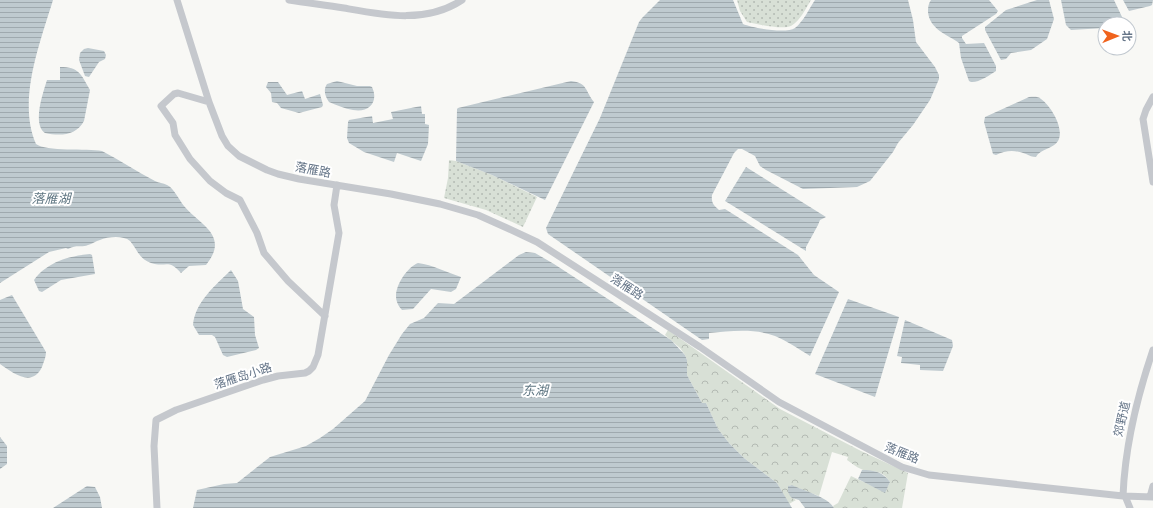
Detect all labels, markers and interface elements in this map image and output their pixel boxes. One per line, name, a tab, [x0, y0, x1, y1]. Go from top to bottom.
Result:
north arrow	[1097, 16, 1137, 56]
text: 北	[1119, 30, 1134, 41]
street label: 落雁路	[294, 159, 332, 181]
water label: 落雁湖	[31, 190, 72, 208]
street label: 落雁路	[608, 270, 646, 304]
street label: 落雁岛小路	[212, 359, 274, 393]
water label: 东湖	[522, 382, 550, 400]
street label: 郊野道	[1110, 400, 1134, 438]
street label: 落雁路	[882, 439, 922, 467]

